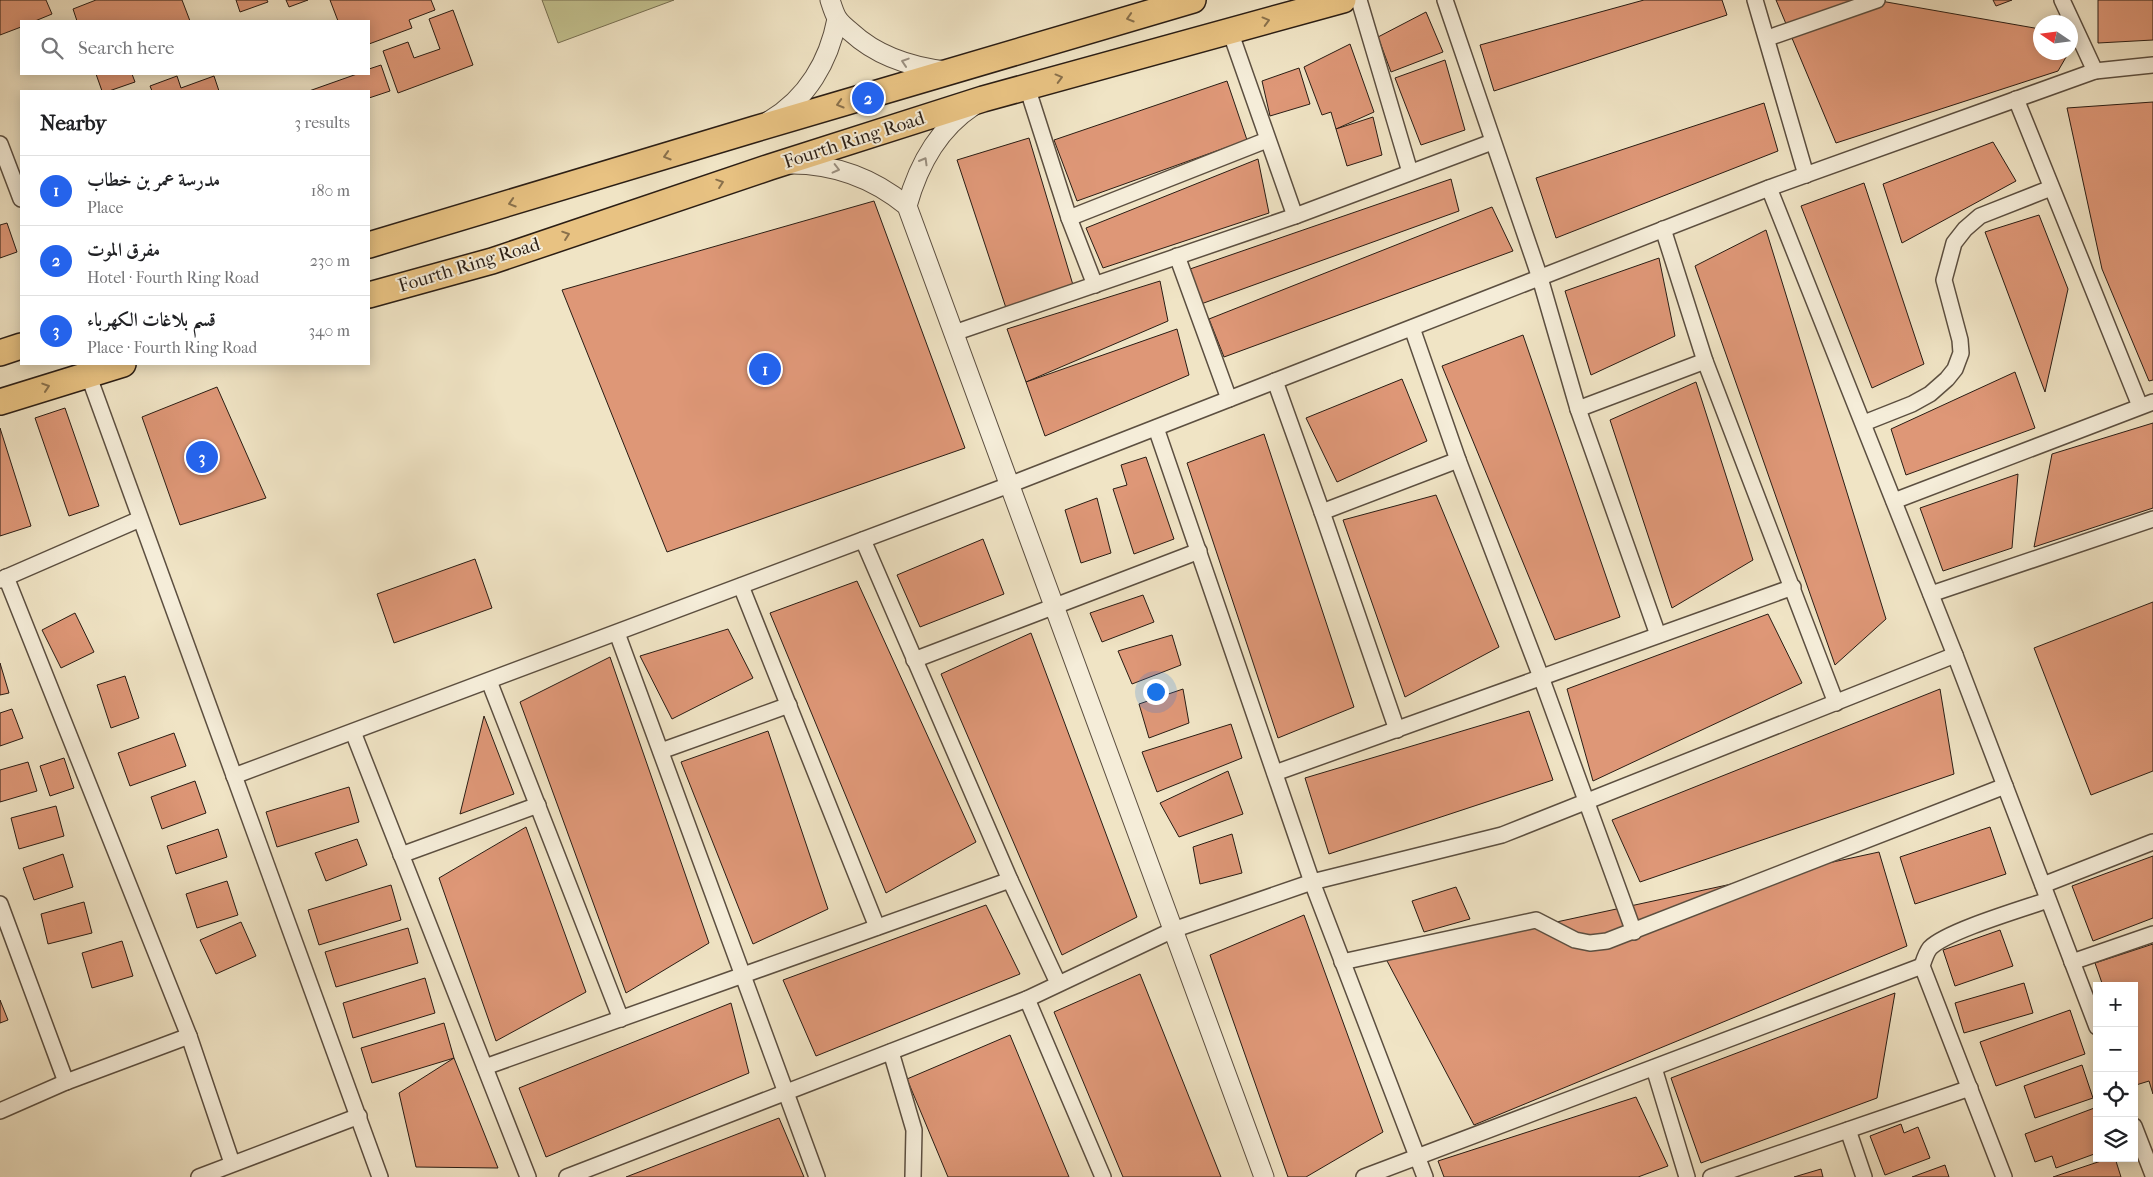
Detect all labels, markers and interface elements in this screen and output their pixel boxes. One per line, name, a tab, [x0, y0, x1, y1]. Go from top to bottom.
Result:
one-way arrow	[1126, 13, 1134, 23]
north arrow	[2033, 15, 2078, 60]
one-way arrow	[1262, 16, 1271, 27]
search box	[20, 20, 370, 75]
icon: search	[38, 34, 66, 62]
text: Search here	[78, 37, 174, 59]
one-way arrow	[901, 58, 909, 68]
one-way arrow	[1055, 73, 1063, 84]
pin: 2	[852, 79, 884, 117]
one-way arrow	[836, 99, 844, 109]
street label: Fourth Ring Road	[781, 107, 928, 173]
text: Nearby	[40, 111, 106, 135]
text: 3 results	[294, 113, 350, 132]
one-way arrow	[664, 150, 672, 160]
one-way arrow	[918, 157, 928, 166]
one-way arrow	[831, 163, 840, 174]
text: مدرسة عمر بن خطاب	[87, 169, 220, 191]
one-way arrow	[715, 179, 724, 189]
text: 1	[53, 181, 59, 200]
text: 180 m	[311, 181, 350, 200]
text: Place	[87, 198, 123, 217]
one-way arrow	[508, 198, 517, 208]
one-way arrow	[561, 231, 570, 241]
street label: Fourth Ring Road	[396, 233, 543, 297]
text: مفرق الموت	[87, 239, 160, 261]
text: 2	[52, 251, 60, 270]
text: 230 m	[310, 251, 350, 270]
text: Hotel · Fourth Ring Road	[87, 268, 259, 287]
text: قسم بلاغات الكهرباء	[87, 309, 216, 331]
text: 3	[53, 321, 59, 340]
text: 340 m	[308, 321, 350, 340]
text: Place · Fourth Ring Road	[87, 338, 257, 357]
pin: 1	[749, 350, 781, 388]
one-way arrow	[42, 383, 50, 393]
pin: 3	[186, 438, 218, 476]
your location	[1143, 679, 1169, 705]
map controls	[2093, 982, 2138, 1162]
button: +	[2093, 982, 2138, 1027]
button: −	[2093, 1027, 2138, 1072]
button: locate	[2093, 1072, 2138, 1117]
button: layers	[2093, 1117, 2138, 1162]

